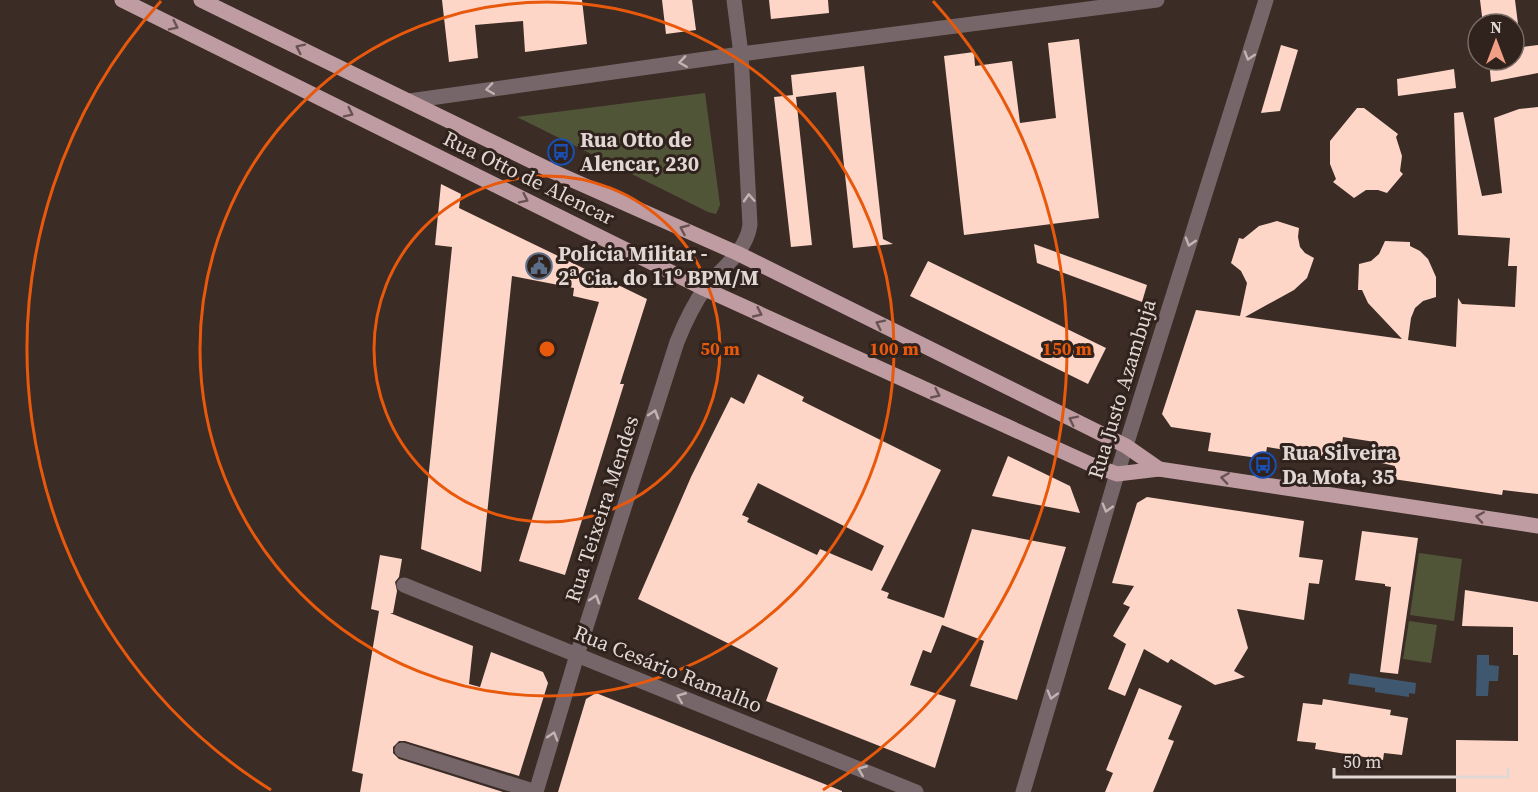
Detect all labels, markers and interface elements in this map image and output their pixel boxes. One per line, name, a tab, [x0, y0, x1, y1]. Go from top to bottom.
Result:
north arrow	[1466, 12, 1526, 72]
text: N	[1490, 16, 1502, 38]
one-way arrow	[168, 19, 179, 30]
one-way arrow	[295, 43, 306, 55]
one-way arrow	[1244, 50, 1256, 61]
one-way arrow	[678, 56, 687, 68]
one-way arrow	[485, 83, 494, 95]
one-way arrow	[343, 105, 354, 117]
street label: Rua Otto de Alencar	[439, 123, 620, 232]
place label: Rua Otto de Alencar, 230	[580, 125, 699, 178]
bus stop icon: Rua Otto de Alencar, 230	[546, 137, 576, 167]
one-way arrow	[517, 192, 528, 204]
one-way arrow	[742, 194, 755, 203]
one-way arrow	[679, 225, 690, 237]
one-way arrow	[1185, 236, 1197, 247]
place label: Polícia Militar - 2ª Cia. do 11º BPM/M	[558, 239, 759, 292]
public building icon: Polícia Militar - 2ª Cia. do 11º BPM/M	[524, 251, 554, 281]
street label: Rua Justo Azambuja	[1080, 295, 1163, 482]
one-way arrow	[752, 306, 763, 318]
one-way arrow	[876, 320, 886, 331]
text: 50 m	[700, 336, 740, 361]
text: 100 m	[869, 336, 919, 361]
text: 150 m	[1042, 336, 1092, 361]
centre of rings	[537, 339, 557, 359]
one-way arrow	[929, 387, 940, 399]
one-way arrow	[647, 409, 659, 420]
street label: Rua Teixeira Mendes	[558, 412, 645, 606]
one-way arrow	[1069, 416, 1080, 427]
place label: Rua Silveira Da Mota, 35	[1282, 438, 1398, 491]
bus stop icon: Rua Silveira Da Mota, 35	[1248, 450, 1278, 480]
one-way arrow	[1221, 473, 1230, 485]
one-way arrow	[1102, 502, 1114, 513]
one-way arrow	[1476, 511, 1486, 524]
one-way arrow	[588, 594, 600, 605]
street label: Rua Cesário Ramalho	[570, 617, 767, 720]
one-way arrow	[1047, 689, 1059, 700]
one-way arrow	[676, 692, 687, 704]
one-way arrow	[546, 731, 558, 742]
scale bar	[1334, 741, 1508, 779]
text: 50 m	[1343, 749, 1381, 774]
one-way arrow	[857, 765, 868, 777]

